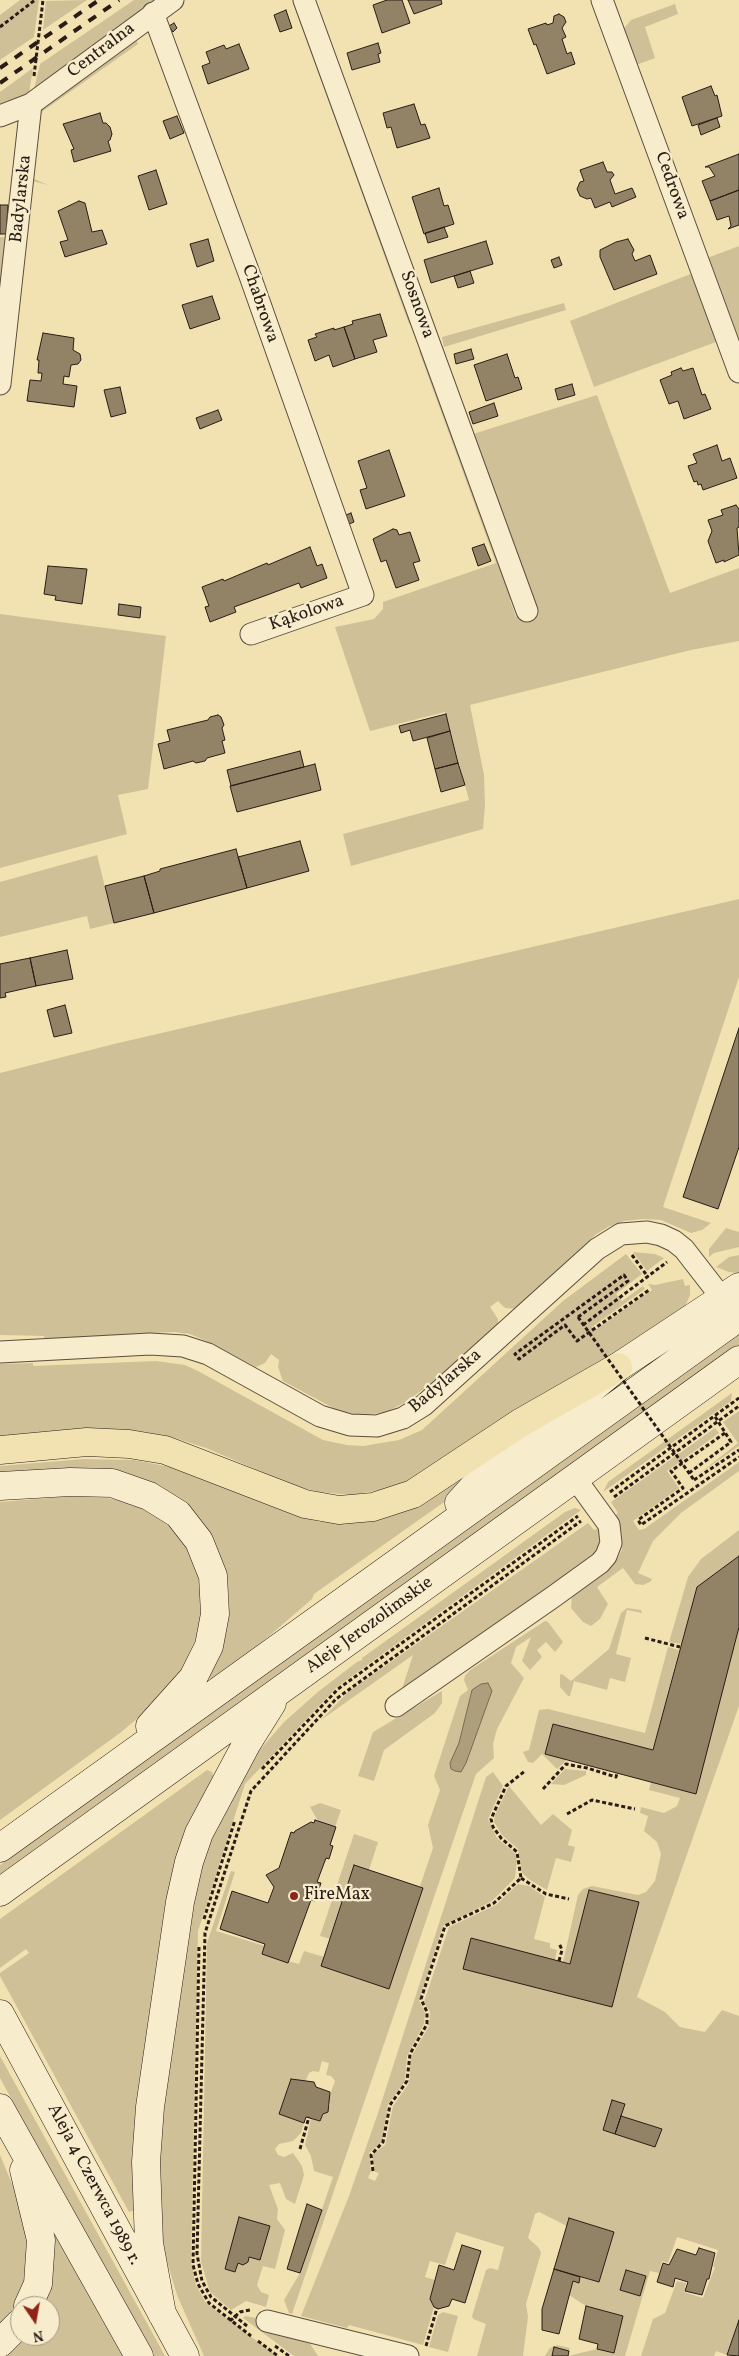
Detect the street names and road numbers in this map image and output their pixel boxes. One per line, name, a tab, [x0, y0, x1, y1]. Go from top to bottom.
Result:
street label: Centralna	[64, 19, 140, 83]
street label: Cedrowa	[649, 149, 693, 223]
street label: Badylarska	[7, 154, 37, 244]
street label: Chabrowa	[236, 262, 282, 346]
street label: Sosnowa	[394, 268, 438, 342]
street label: Kąkolowa	[267, 591, 347, 637]
street label: Badylarska	[405, 1345, 487, 1419]
street label: Aleje Jerozolimskie	[302, 1573, 438, 1679]
street label: Aleja 4 Czerwca 1989 r.	[41, 2101, 145, 2269]

